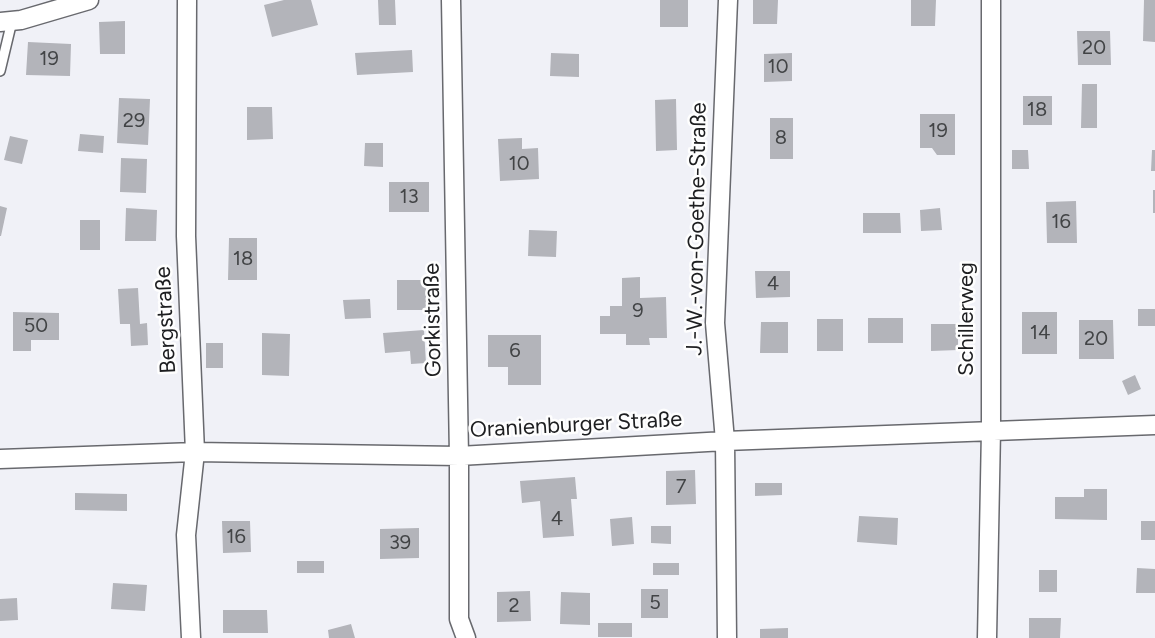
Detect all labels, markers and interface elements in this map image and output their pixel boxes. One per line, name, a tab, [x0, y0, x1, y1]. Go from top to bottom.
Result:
house number: 20	[1082, 36, 1106, 60]
house number: 19	[39, 47, 59, 71]
house number: 10	[767, 55, 789, 79]
house number: 18	[1027, 98, 1047, 122]
street label: J.-W.-von-Goethe-Straße	[682, 102, 712, 356]
house number: 29	[123, 109, 145, 133]
house number: 19	[928, 119, 948, 143]
house number: 8	[775, 126, 787, 150]
house number: 10	[508, 152, 530, 176]
house number: 13	[399, 185, 419, 209]
house number: 16	[1051, 210, 1071, 234]
house number: 18	[233, 247, 253, 271]
street label: Schillerweg	[954, 262, 980, 376]
street label: Gorkistraße	[419, 263, 447, 377]
street label: Bergstraße	[150, 266, 182, 374]
house number: 4	[767, 272, 779, 296]
house number: 9	[632, 299, 644, 323]
house number: 50	[24, 314, 48, 338]
house number: 14	[1030, 321, 1050, 345]
house number: 20	[1084, 327, 1108, 351]
house number: 6	[509, 339, 521, 363]
street label: Oranienburger Straße	[469, 406, 683, 444]
house number: 7	[676, 475, 686, 499]
house number: 4	[551, 507, 563, 531]
house number: 16	[226, 525, 246, 549]
house number: 39	[389, 531, 411, 555]
house number: 5	[649, 591, 661, 615]
house number: 2	[508, 594, 520, 618]

